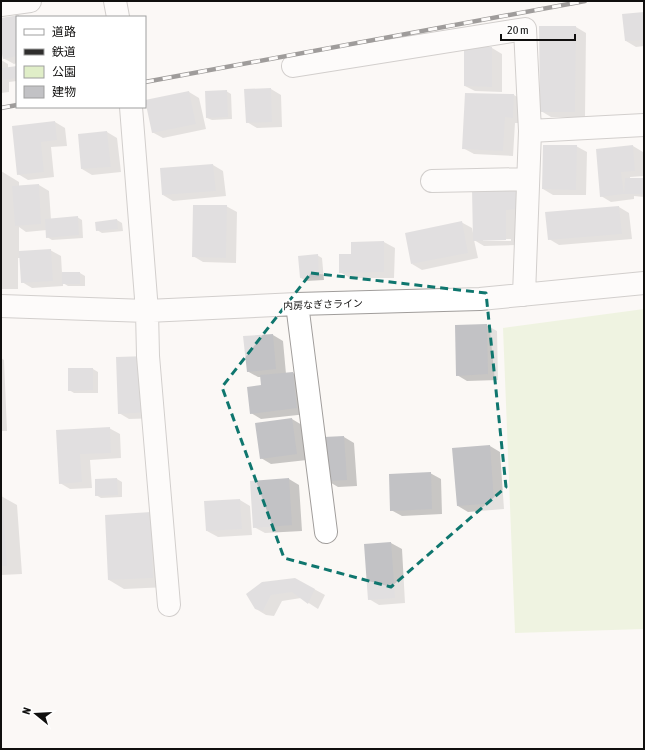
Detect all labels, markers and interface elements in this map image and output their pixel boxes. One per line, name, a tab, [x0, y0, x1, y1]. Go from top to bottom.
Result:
legend	[16, 16, 146, 108]
scale bar	[501, 16, 575, 42]
text: 20 m	[507, 23, 529, 37]
text: 道路	[52, 25, 76, 39]
text: 鉄道	[52, 45, 76, 59]
text: 公園	[52, 65, 76, 79]
text: 建物	[52, 85, 76, 99]
street label: 内房なぎさライン	[283, 298, 363, 311]
north arrow	[16, 694, 56, 734]
text: N	[20, 706, 33, 716]

